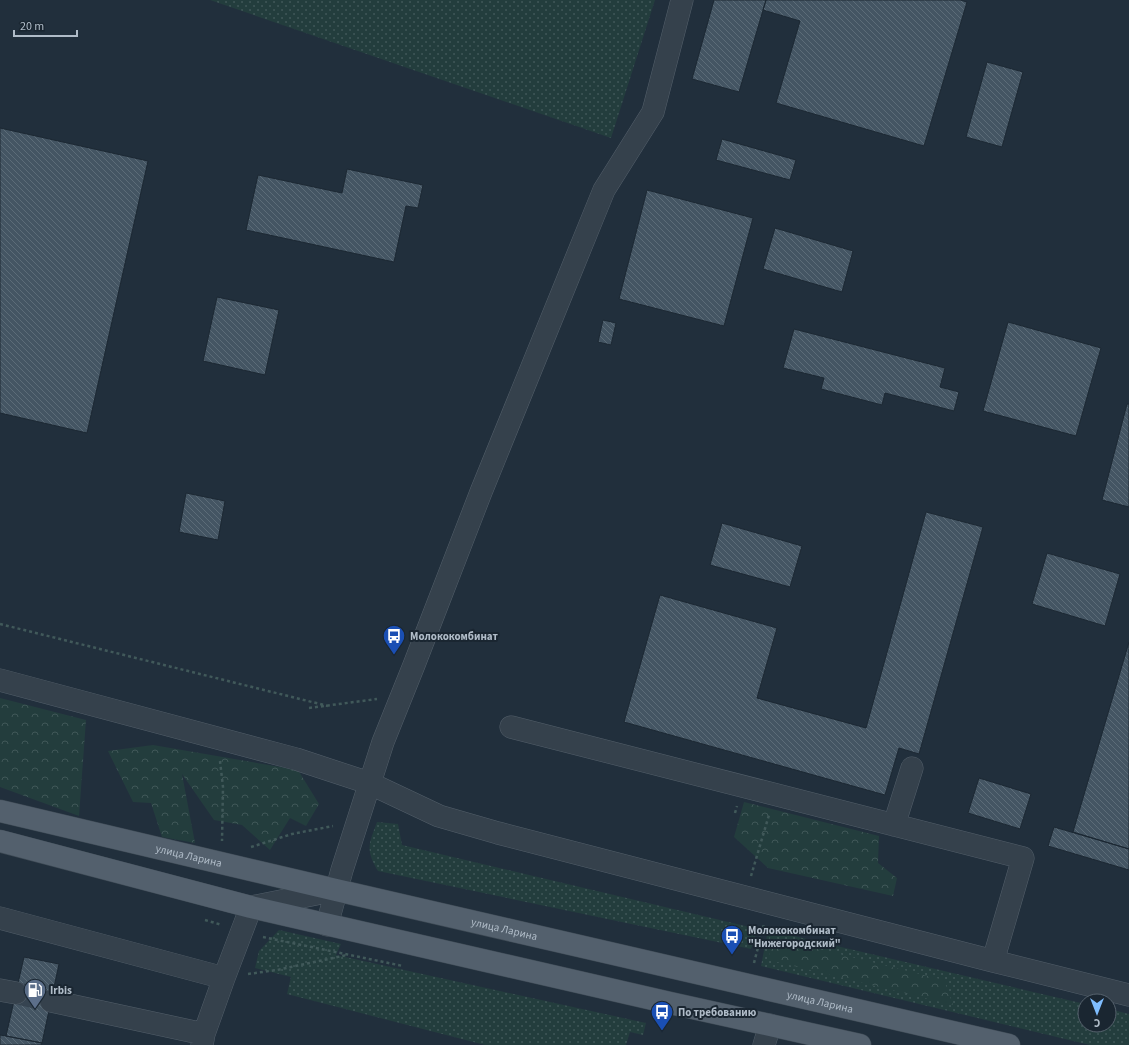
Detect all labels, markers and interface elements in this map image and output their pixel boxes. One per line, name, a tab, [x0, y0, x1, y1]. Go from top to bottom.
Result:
scale bar	[14, 12, 77, 38]
text: 20 m	[20, 18, 44, 35]
bus stop icon: Молококомбинат	[381, 623, 407, 656]
place label: Молококомбинат	[410, 629, 498, 644]
street label: улица Ларина	[154, 841, 223, 871]
street label: улица Ларина	[470, 914, 539, 944]
bus stop icon: Молококомбинат "Нижегородский"	[719, 923, 745, 956]
place label: Молококомбинат "Нижегородский"	[748, 923, 841, 951]
fuel station icon: Irbis	[22, 977, 48, 1010]
place label: Irbis	[50, 983, 72, 998]
street label: улица Ларина	[785, 987, 855, 1017]
north arrow	[1077, 993, 1117, 1033]
bus stop icon: По требованию	[649, 999, 675, 1032]
place label: По требованию	[678, 1005, 757, 1020]
text: С	[1093, 1015, 1100, 1030]

